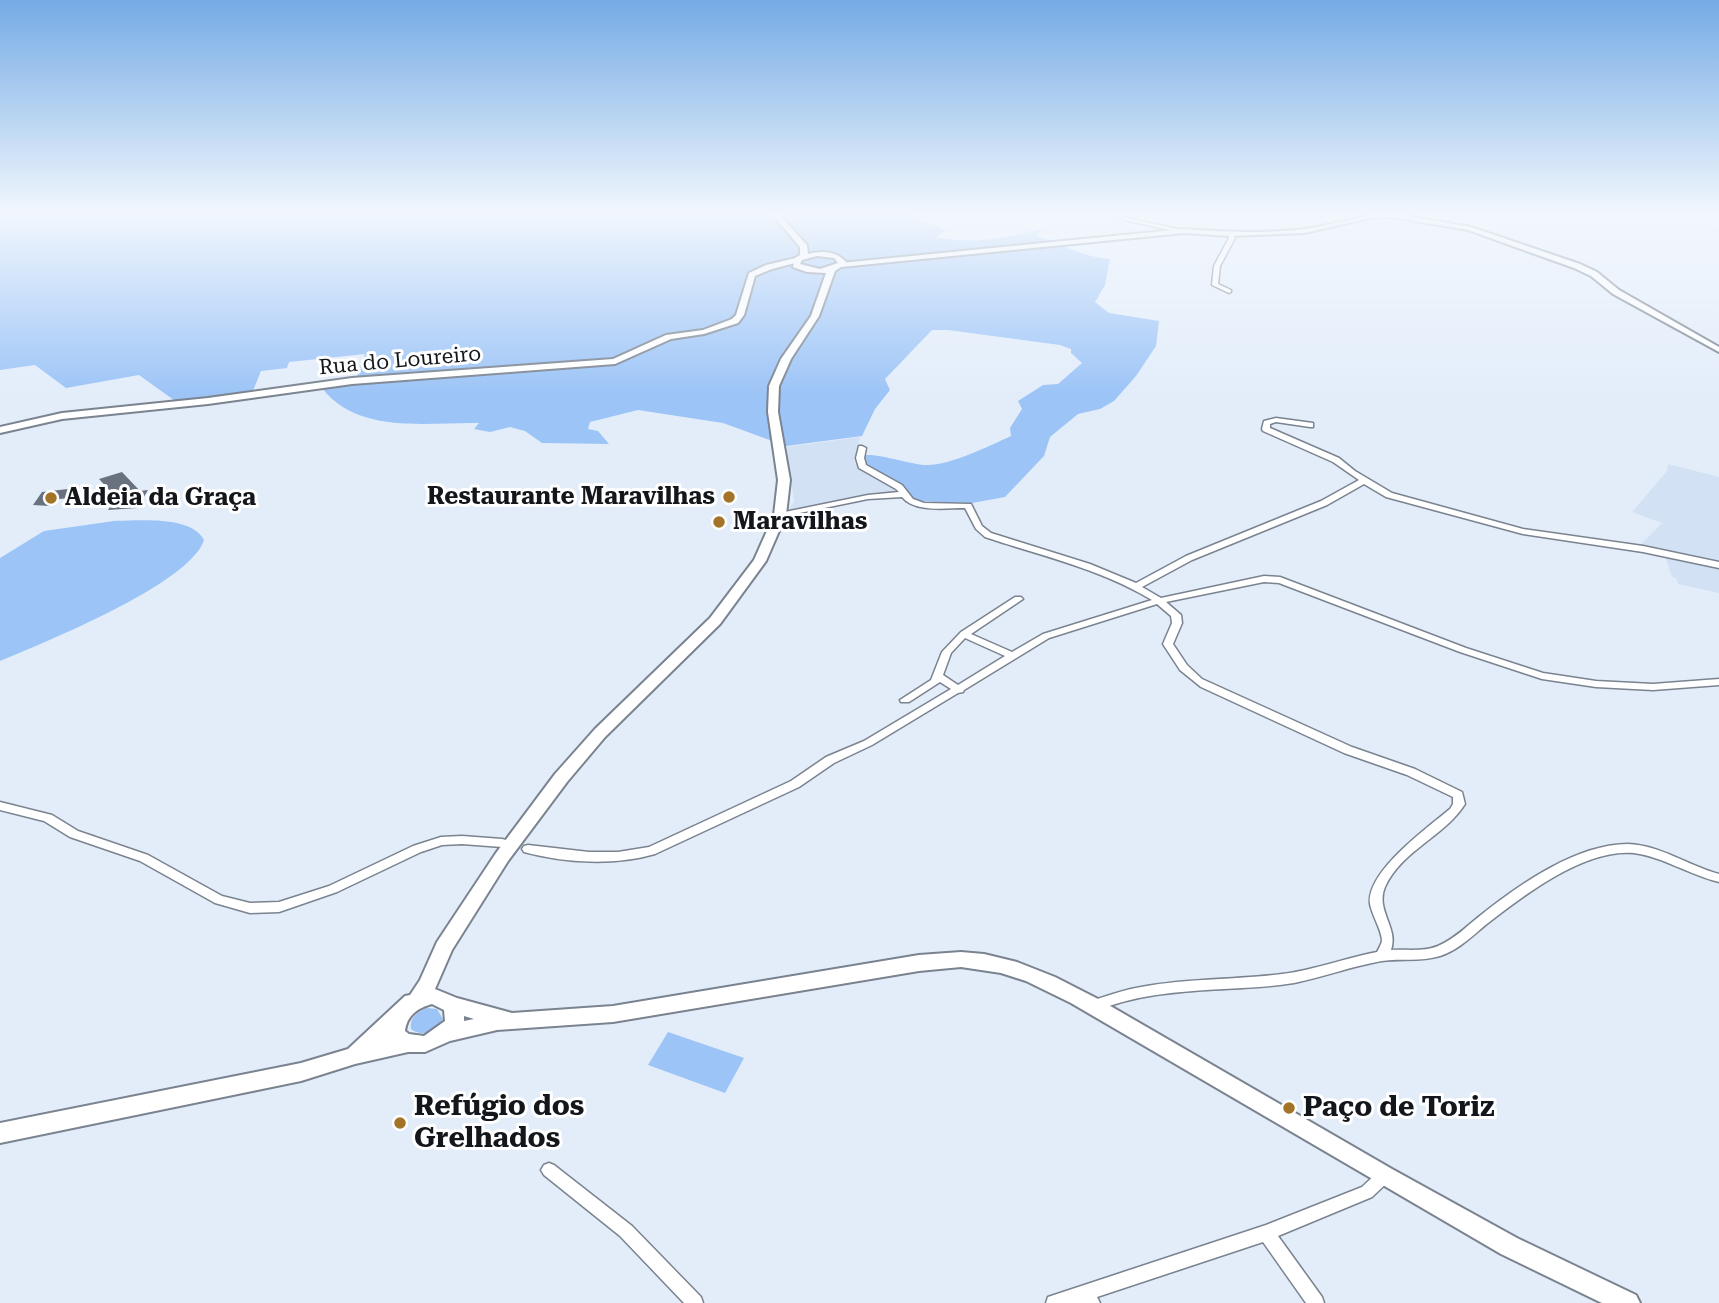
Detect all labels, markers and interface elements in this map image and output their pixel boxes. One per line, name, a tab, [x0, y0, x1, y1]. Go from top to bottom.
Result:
street label: Rua do Loureiro	[318, 341, 482, 381]
place label: Restaurante Maravilhas	[427, 483, 715, 511]
place label: Aldeia da Graça	[65, 484, 256, 512]
marker: Restaurante Maravilhas	[721, 489, 737, 505]
marker: Aldeia da Graça	[43, 490, 59, 506]
place label: Maravilhas	[733, 508, 867, 536]
marker: Maravilhas	[711, 514, 727, 530]
place label: Refúgio dos Grelhados	[414, 1090, 584, 1156]
place label: Paço de Toriz	[1303, 1091, 1494, 1125]
marker: Paço de Toriz	[1281, 1100, 1297, 1116]
marker: Refúgio dos Grelhados	[392, 1115, 408, 1131]

